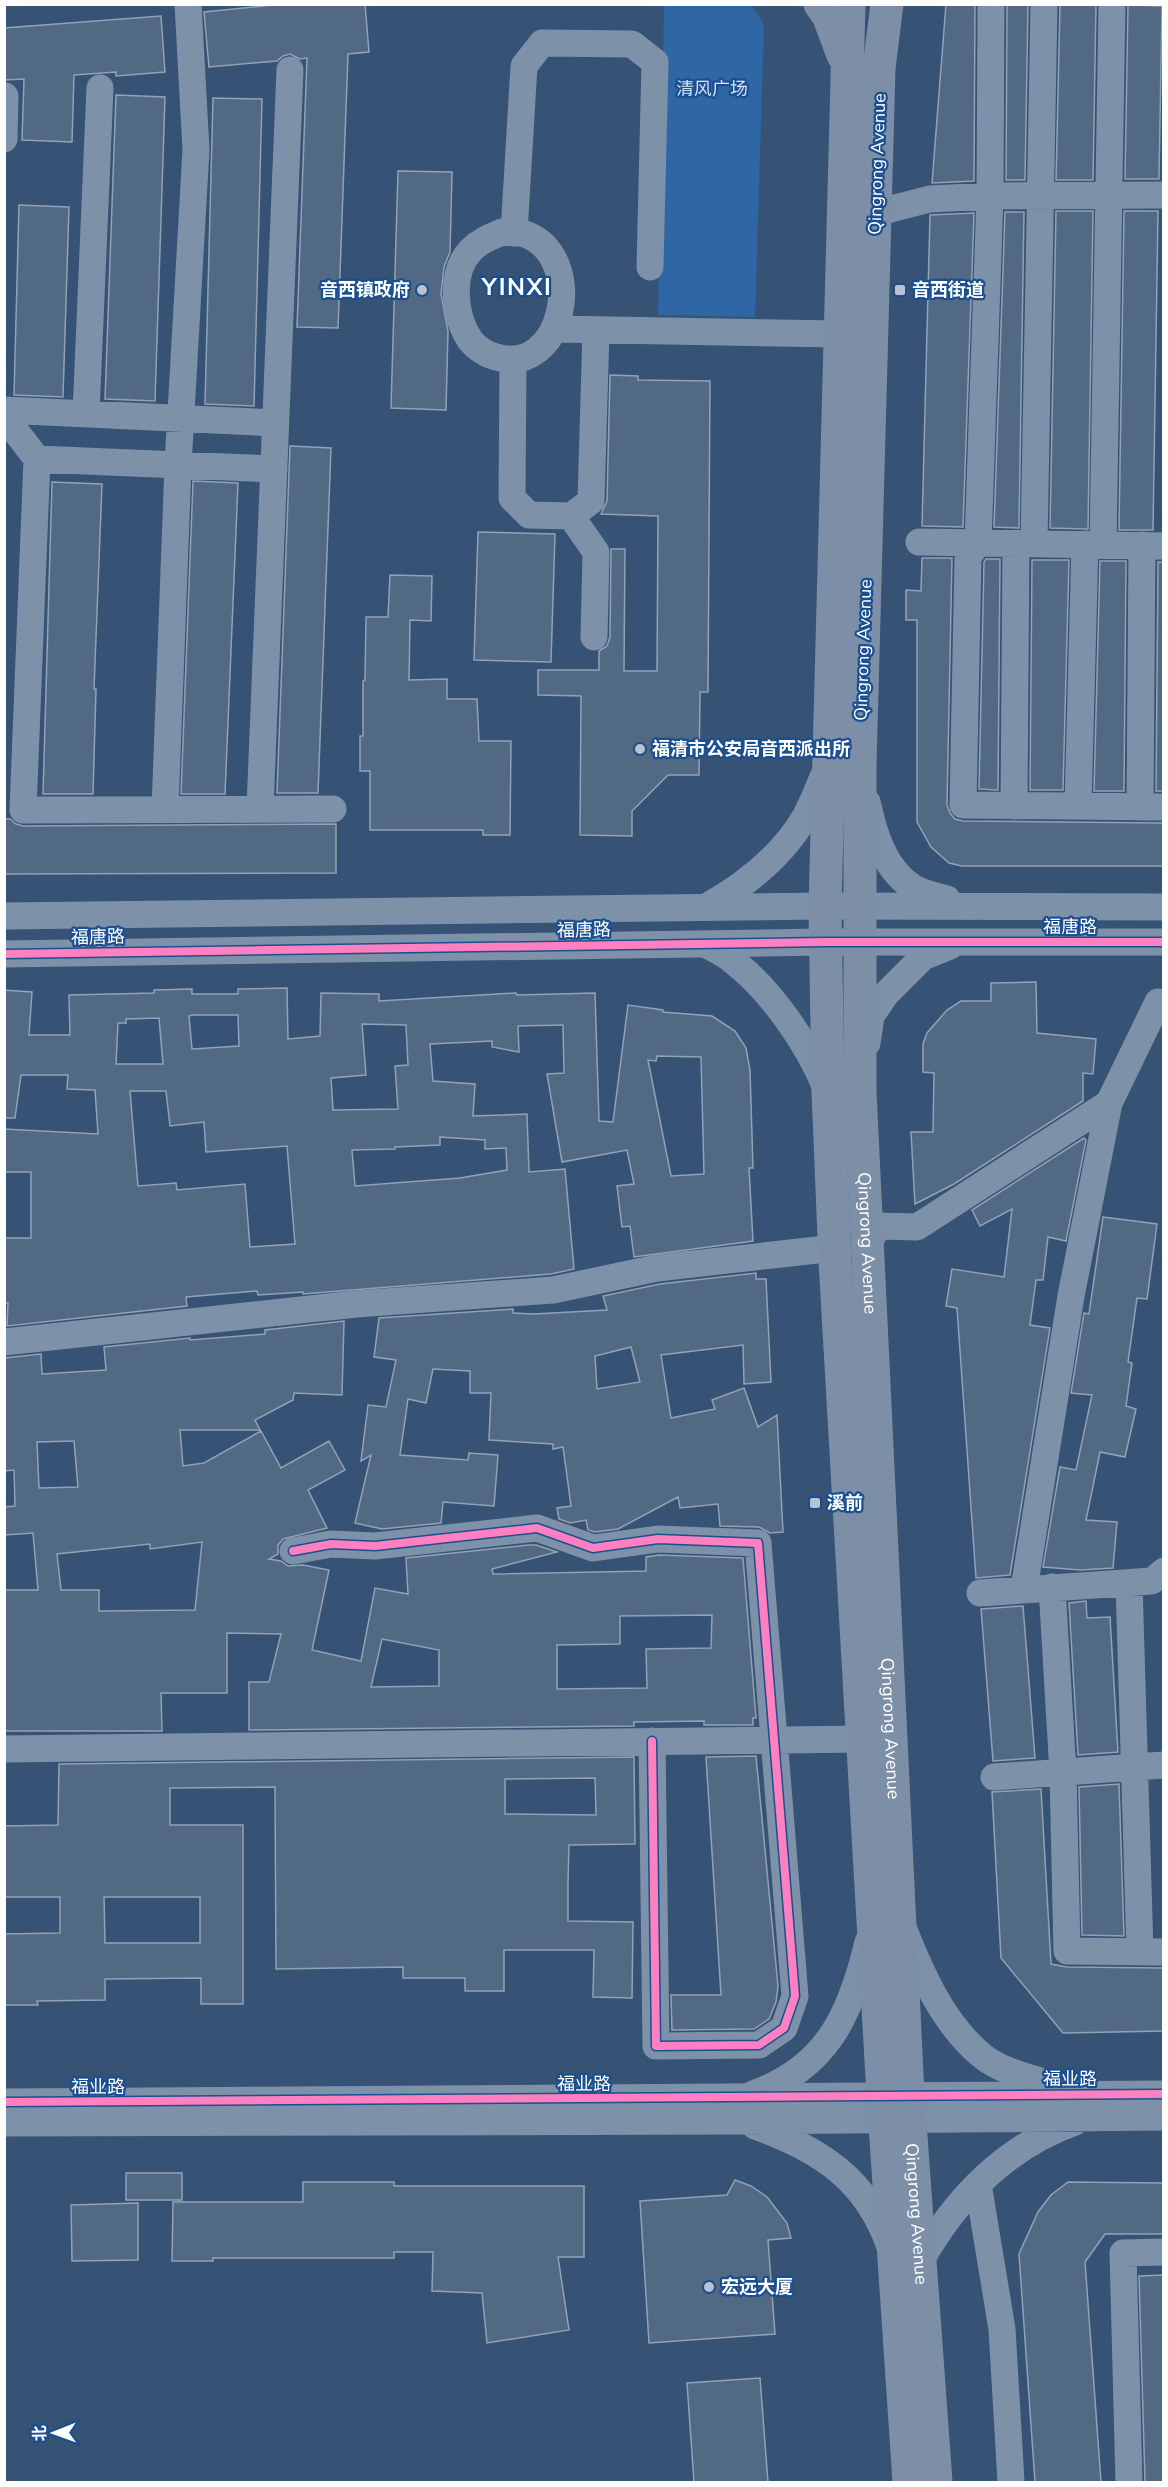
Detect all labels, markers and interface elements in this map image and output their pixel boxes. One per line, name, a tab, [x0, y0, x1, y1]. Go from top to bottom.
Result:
park label: 清风广场	[676, 77, 748, 101]
street label: Qingrong Avenue	[863, 93, 891, 235]
district label: YINXI	[481, 271, 552, 303]
place label: 音西镇政府	[320, 278, 410, 302]
place label: 音西街道	[912, 278, 984, 302]
marker: 音西镇政府	[415, 283, 429, 297]
marker: 音西街道	[893, 283, 907, 297]
street label: Qingrong Avenue	[849, 579, 877, 721]
place label: 福清市公安局音西派出所	[652, 737, 850, 761]
marker: 福清市公安局音西派出所	[633, 742, 647, 756]
street label: 福唐路	[1043, 915, 1097, 939]
street label: 福唐路	[557, 918, 611, 942]
street label: 福唐路	[71, 925, 125, 949]
street label: Qingrong Avenue	[852, 1172, 883, 1315]
place label: 溪前	[827, 1491, 863, 1515]
marker: 溪前	[808, 1496, 822, 1510]
street label: Qingrong Avenue	[875, 1657, 906, 1800]
street label: 福业路	[1043, 2067, 1097, 2091]
street label: 福业路	[557, 2072, 611, 2096]
street label: 福业路	[71, 2075, 125, 2099]
street label: Qingrong Avenue	[900, 2142, 934, 2285]
place label: 宏远大厦	[721, 2275, 793, 2299]
marker: 宏远大厦	[702, 2280, 716, 2294]
north arrow	[24, 2403, 84, 2463]
text: 北	[29, 2425, 51, 2441]

